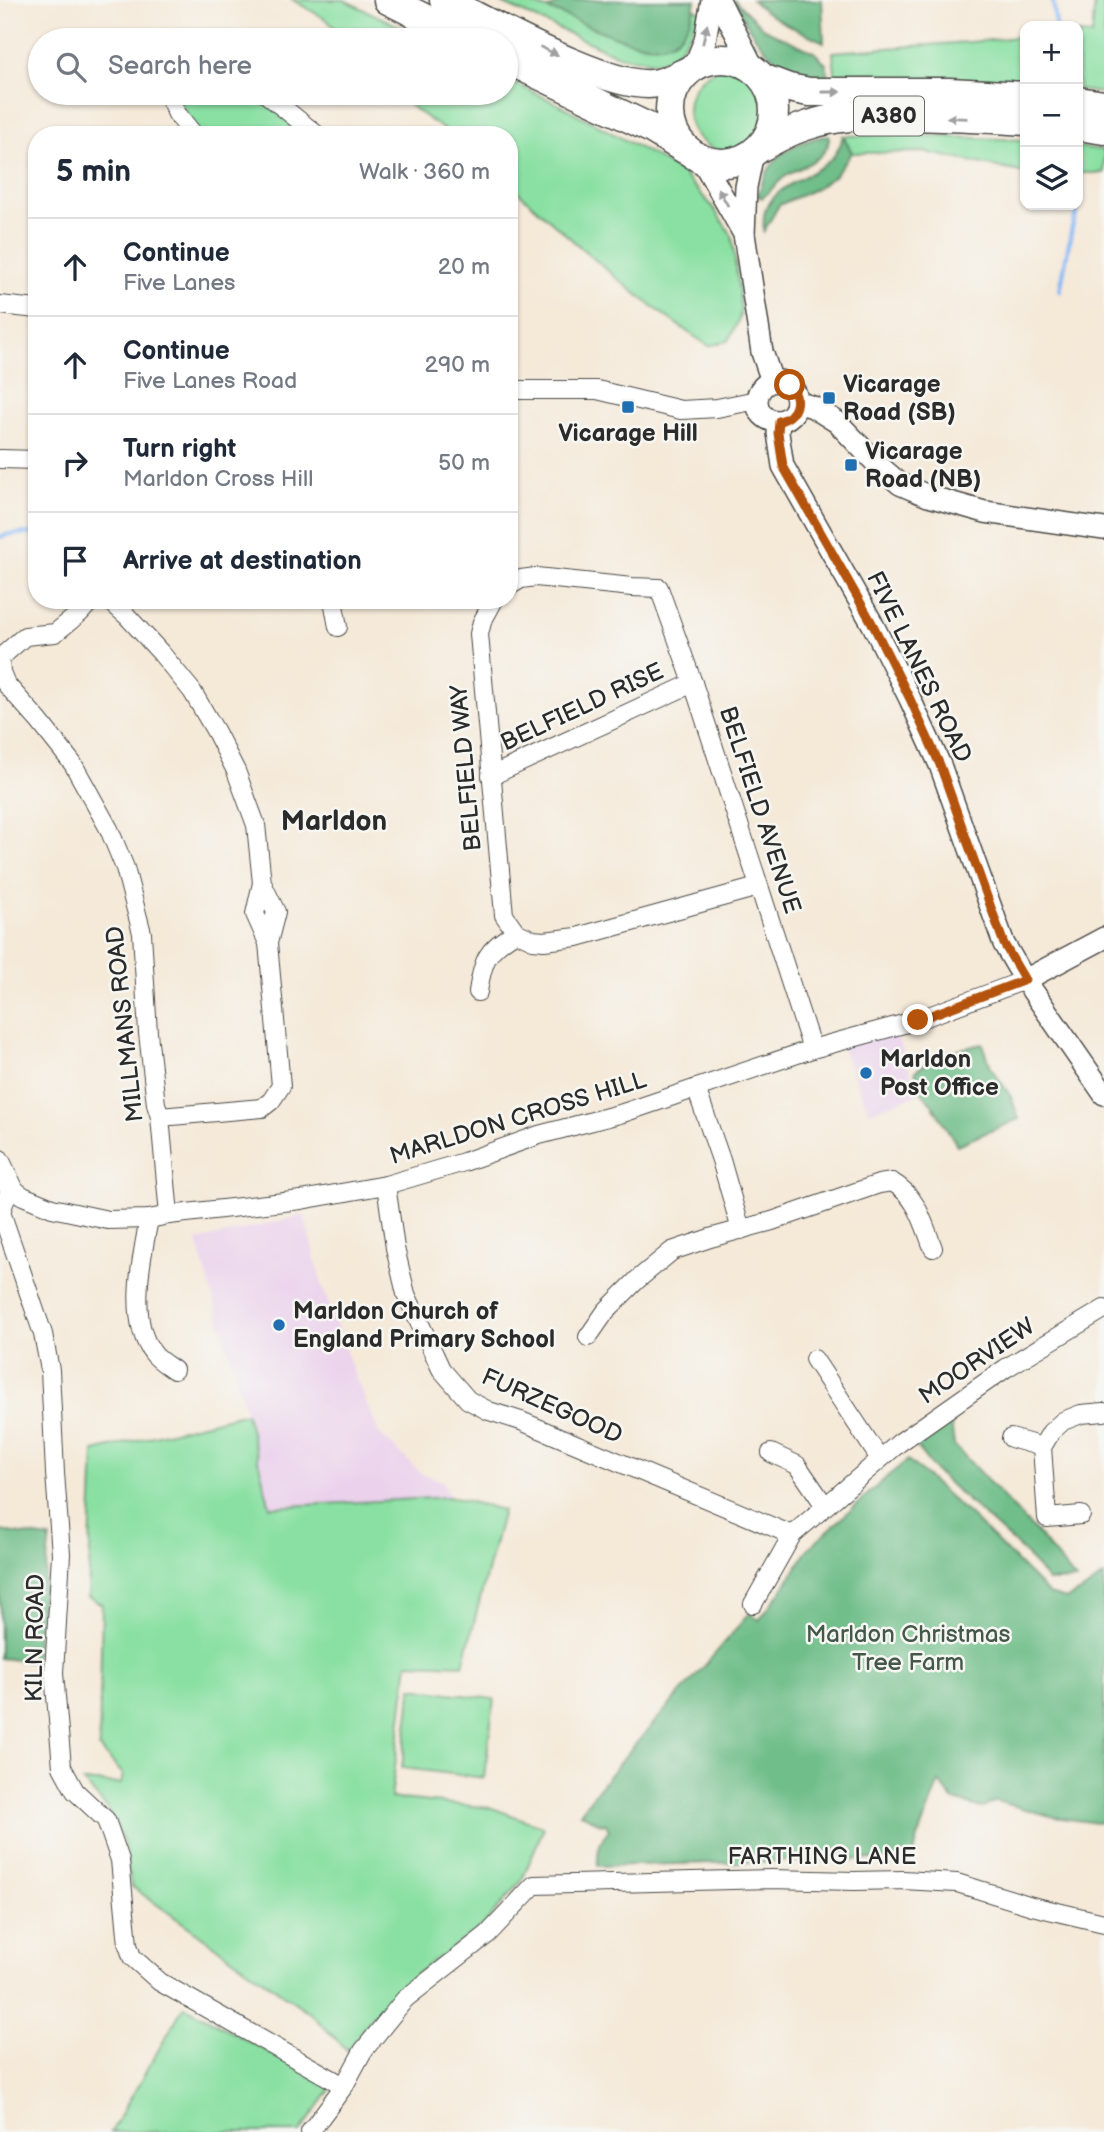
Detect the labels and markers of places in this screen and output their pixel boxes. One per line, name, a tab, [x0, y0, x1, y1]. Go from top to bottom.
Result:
place label: Vicarage Road (SB)	[843, 370, 956, 427]
marker: Vicarage Road (SB)	[821, 390, 837, 406]
marker: Vicarage Hill	[620, 399, 636, 415]
place label: Vicarage Hill	[558, 419, 698, 448]
place label: Vicarage Road (NB)	[865, 437, 981, 494]
marker: Vicarage Road (NB)	[843, 457, 859, 473]
place label: Marldon Post Office	[880, 1045, 999, 1102]
marker: Marldon Post Office	[858, 1065, 874, 1081]
place label: Marldon Church of England Primary School	[293, 1297, 555, 1354]
marker: Marldon Church of England Primary School	[271, 1317, 287, 1333]

